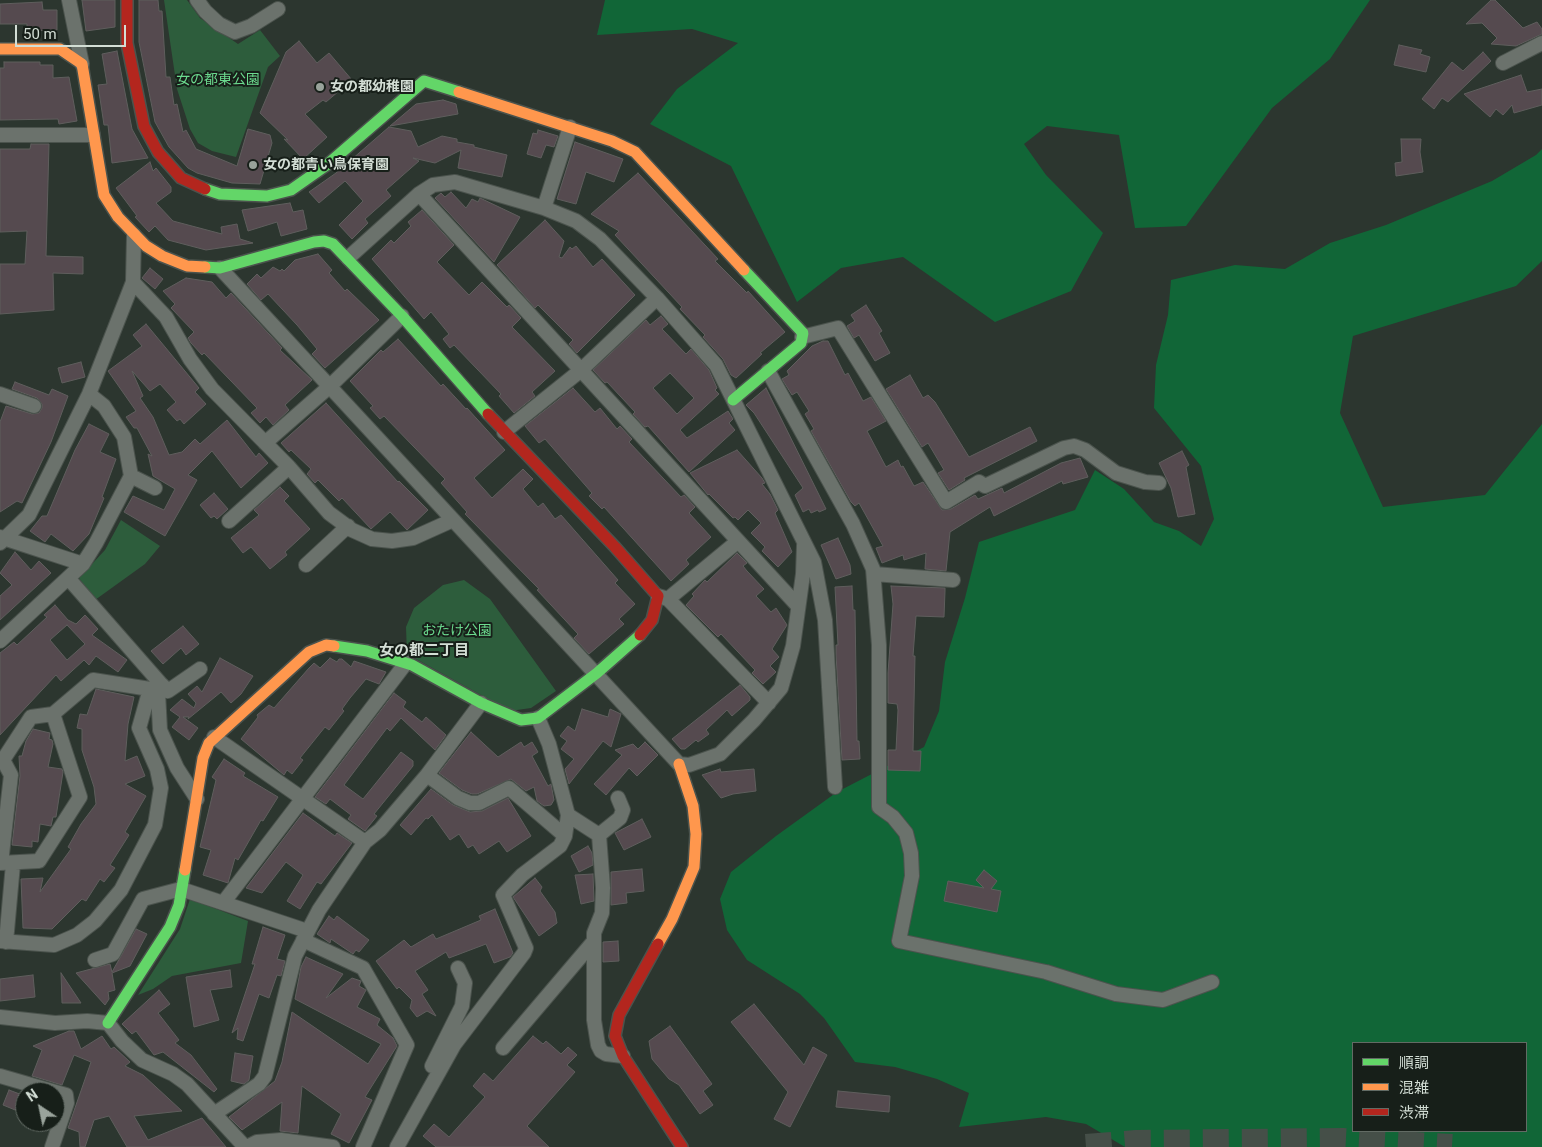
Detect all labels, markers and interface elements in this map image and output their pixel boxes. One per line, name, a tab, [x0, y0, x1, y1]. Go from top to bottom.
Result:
scale bar	[18, 15, 129, 47]
text: 50 m	[23, 25, 57, 43]
park label: 女の都東公園	[176, 72, 260, 88]
place label: 女の都幼稚園	[330, 79, 414, 95]
marker: 女の都幼稚園	[314, 81, 326, 93]
place label: 女の都青い鳥保育園	[263, 157, 389, 173]
marker: 女の都青い鳥保育園	[247, 159, 259, 171]
park label: おたけ公園	[422, 623, 492, 639]
district label: 女の都二丁目	[379, 642, 469, 660]
legend	[1352, 1042, 1527, 1132]
text: 順調	[1399, 1054, 1429, 1072]
text: 混雑	[1399, 1079, 1429, 1097]
north arrow	[15, 1082, 65, 1132]
text: N	[24, 1086, 41, 1105]
text: 渋滞	[1399, 1104, 1429, 1122]

